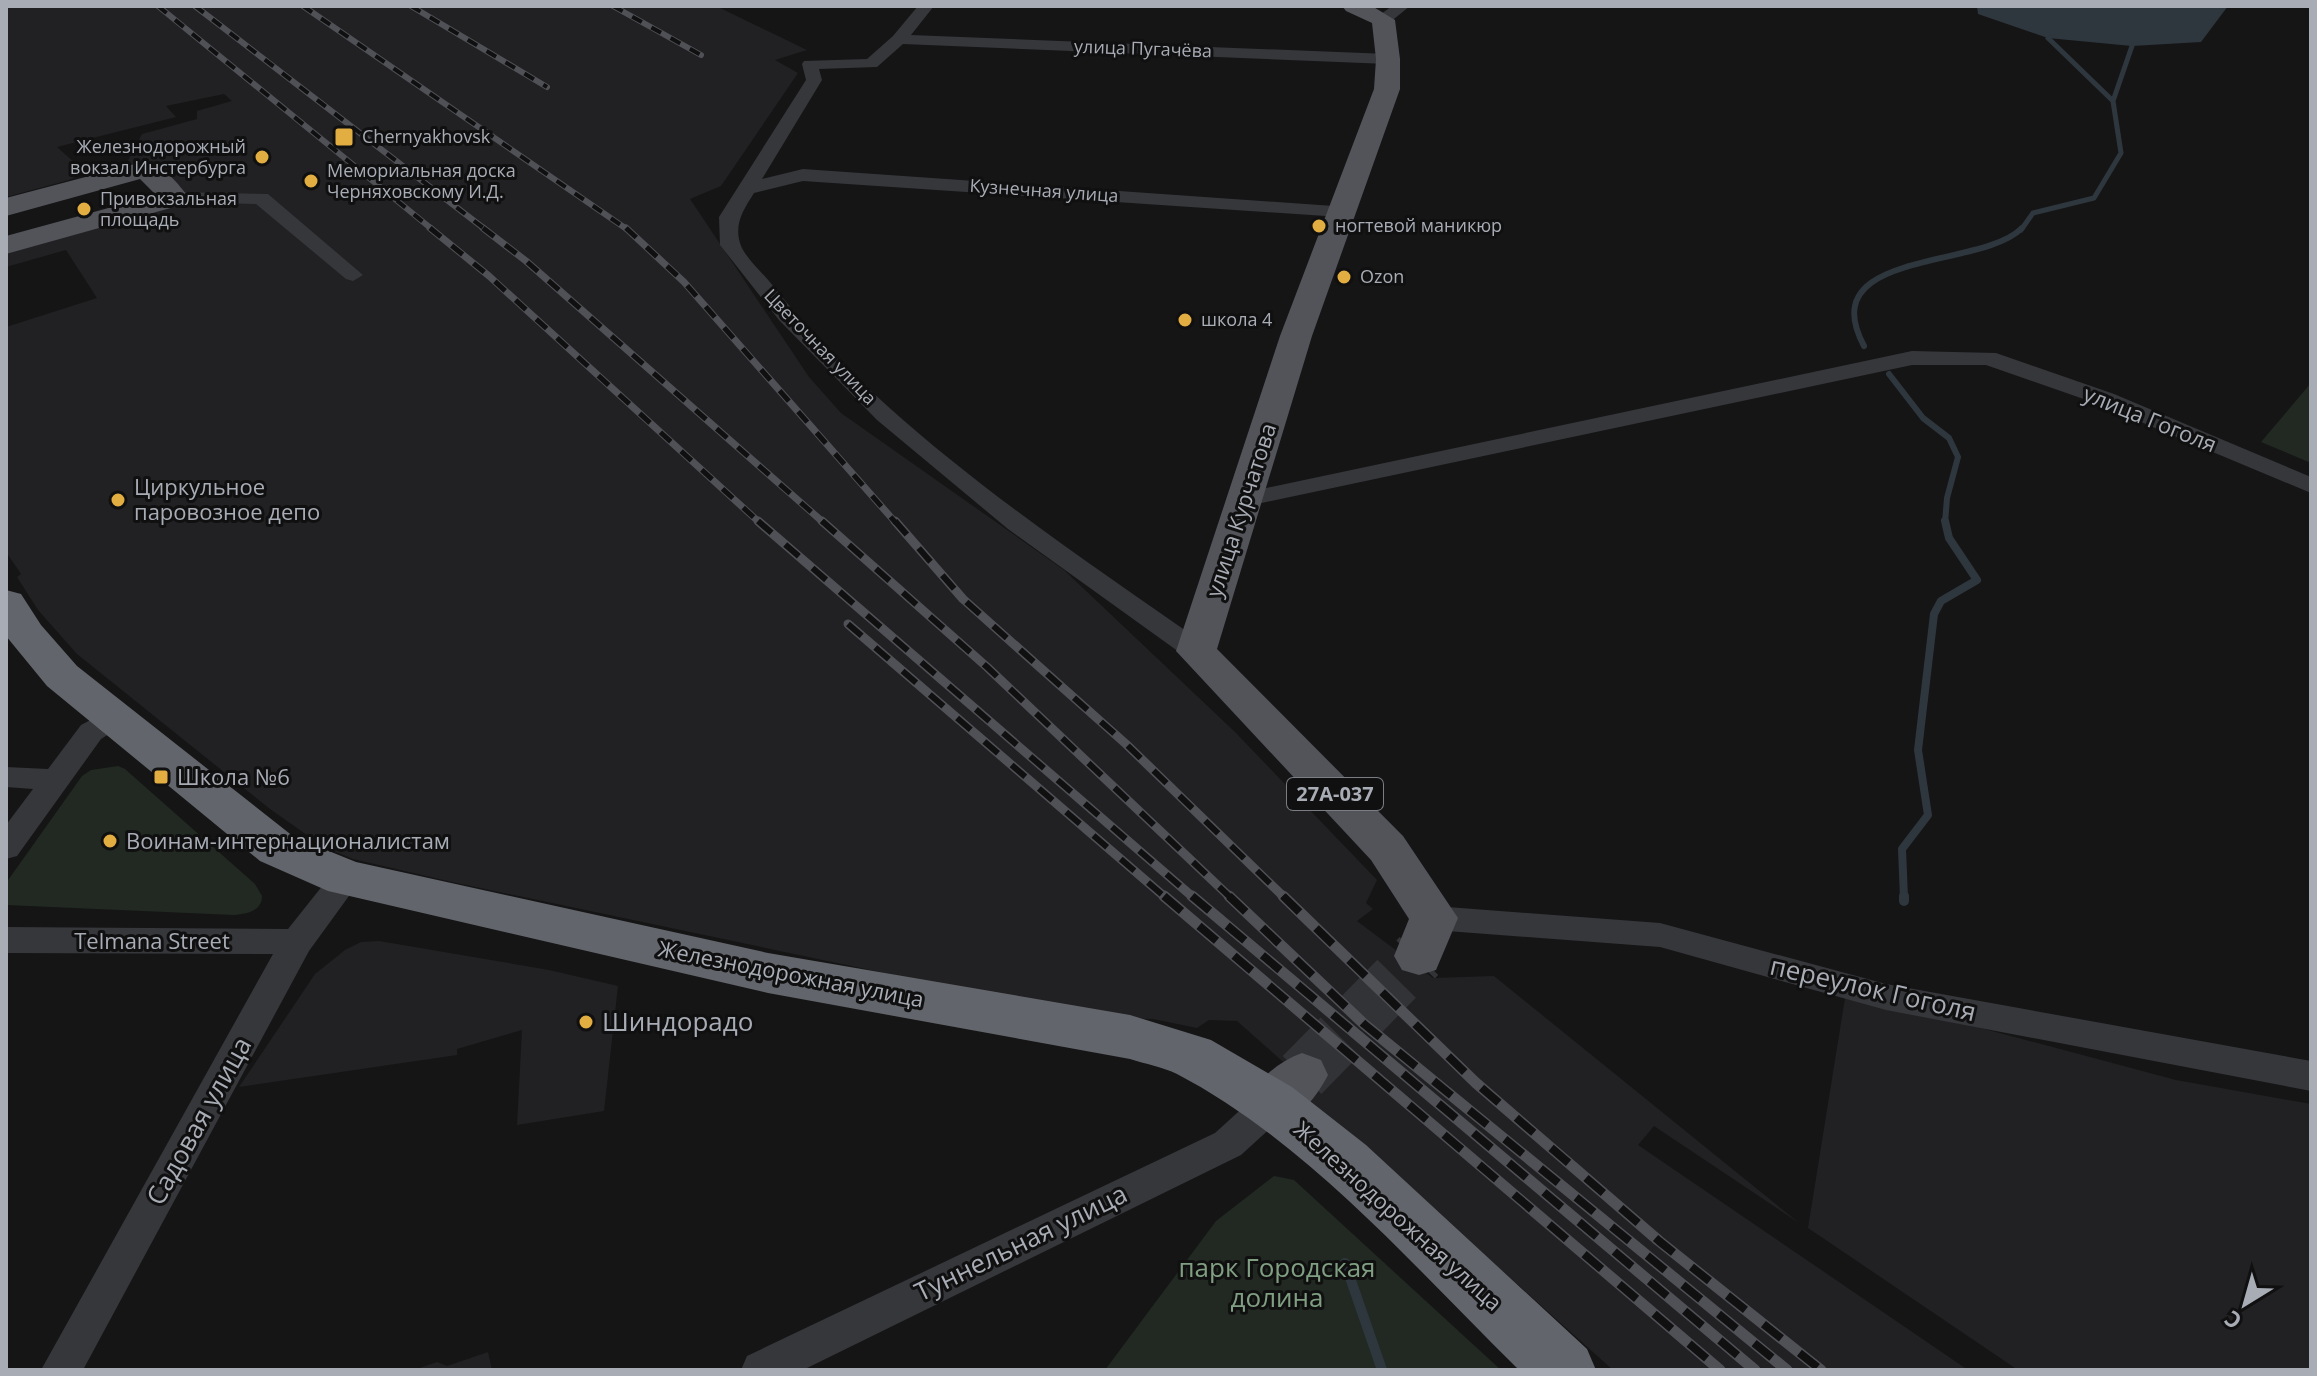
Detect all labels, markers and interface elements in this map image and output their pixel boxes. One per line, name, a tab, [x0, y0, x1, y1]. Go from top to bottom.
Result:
street label: улица Пугачёва	[1074, 34, 1212, 62]
place label: Chernyakhovsk	[362, 124, 491, 148]
marker: Chernyakhovsk	[333, 126, 355, 148]
place label: Железнодорожный вокзал Инстербурга	[70, 134, 246, 179]
marker: Железнодорожный вокзал Инстербурга	[253, 148, 271, 166]
place label: Мемориальная доска Черняховскому И.Д.	[327, 158, 516, 203]
marker: Мемориальная доска Черняховскому И.Д.	[302, 172, 320, 190]
street label: Кузнечная улица	[969, 173, 1119, 207]
place label: Привокзальная площадь	[100, 186, 237, 231]
marker: Привокзальная площадь	[75, 200, 93, 218]
place label: ногтевой маникюр	[1335, 213, 1502, 237]
marker: ногтевой маникюр	[1310, 217, 1328, 235]
place label: Ozon	[1360, 264, 1404, 288]
marker: Ozon	[1335, 268, 1353, 286]
street label: Цветочная улица	[759, 283, 882, 409]
place label: школа 4	[1201, 307, 1272, 331]
marker: школа 4	[1176, 311, 1194, 329]
street label: улица Гоголя	[2079, 378, 2222, 458]
street label: улица Курчатова	[1198, 419, 1282, 601]
place label: Циркульное паровозное депо	[134, 471, 320, 526]
marker: Циркульное паровозное депо	[109, 491, 127, 509]
place label: Школа №6	[177, 761, 290, 791]
marker: Школа №6	[152, 768, 170, 786]
road number: 27А-037	[1287, 778, 1383, 810]
place label: Воинам-интернационалистам	[126, 825, 450, 855]
marker: Воинам-интернационалистам	[101, 832, 119, 850]
street label: Telmana Street	[74, 925, 230, 955]
street label: Железнодорожная улица	[656, 933, 927, 1014]
street label: переулок Гоголя	[1767, 947, 1980, 1029]
place label: Шиндорадо	[602, 1003, 753, 1039]
marker: Шиндорадо	[577, 1013, 595, 1031]
street label: Садовая улица	[137, 1030, 259, 1211]
street label: Железнодорожная улица	[1288, 1114, 1509, 1317]
street label: Туннельная улица	[908, 1175, 1133, 1309]
park label: парк Городская долина	[1178, 1249, 1376, 1315]
north arrow	[2205, 1264, 2285, 1344]
text: С	[2218, 1305, 2247, 1337]

